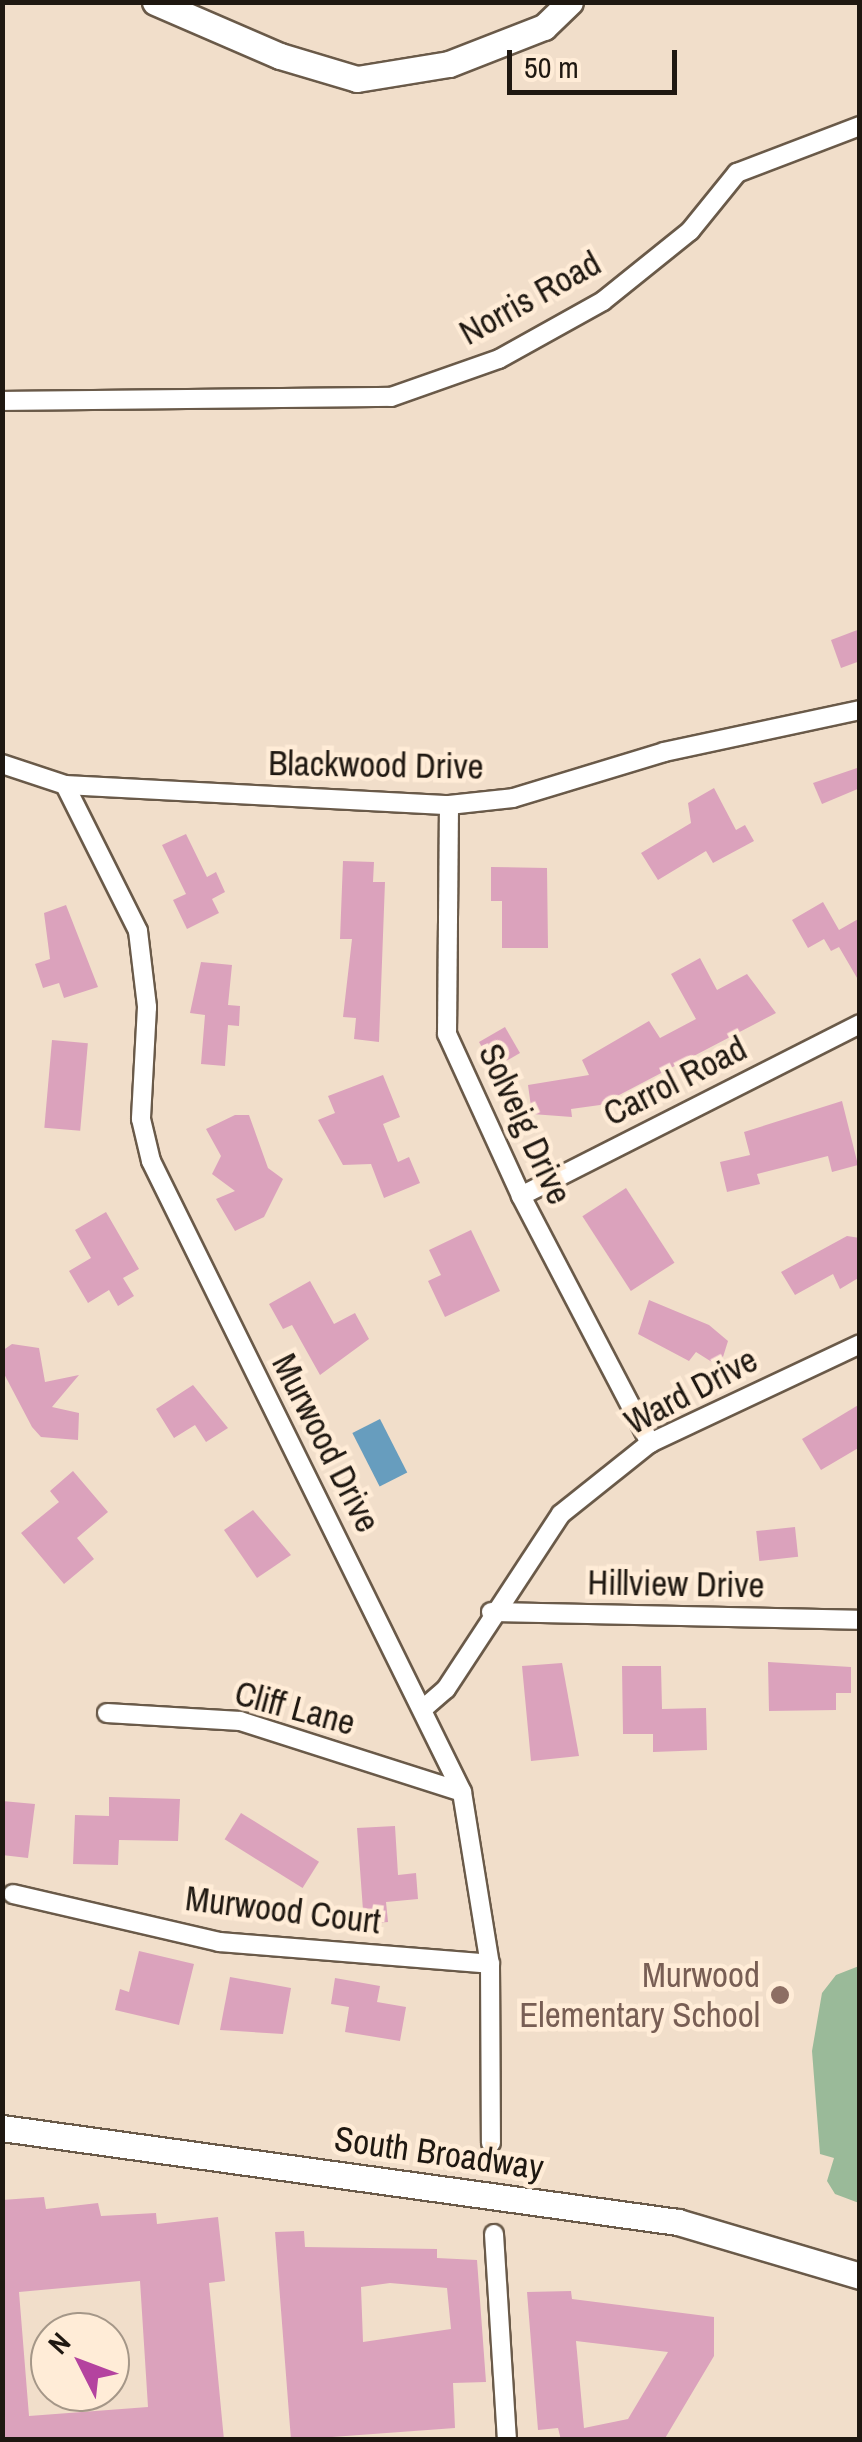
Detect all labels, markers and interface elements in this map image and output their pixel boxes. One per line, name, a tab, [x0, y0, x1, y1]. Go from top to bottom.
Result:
scale bar	[512, 30, 682, 92]
text: 50 m	[524, 47, 579, 87]
street label: Norris Road	[452, 242, 608, 354]
street label: Blackwood Drive	[268, 742, 484, 788]
street label: Carrol Road	[597, 1027, 753, 1135]
street label: Solveig Drive	[470, 1037, 580, 1211]
street label: Ward Drive	[618, 1339, 764, 1443]
street label: Murwood Drive	[263, 1347, 389, 1539]
street label: Hillview Drive	[587, 1561, 765, 1607]
street label: Cliff Lane	[230, 1672, 360, 1744]
street label: Murwood Court	[183, 1877, 383, 1943]
place label: Murwood Elementary School	[519, 1954, 760, 2036]
marker: Murwood Elementary School	[769, 1984, 791, 2006]
street label: South Broadway	[332, 2118, 546, 2188]
north arrow	[30, 2312, 130, 2412]
text: N	[40, 2324, 79, 2362]

